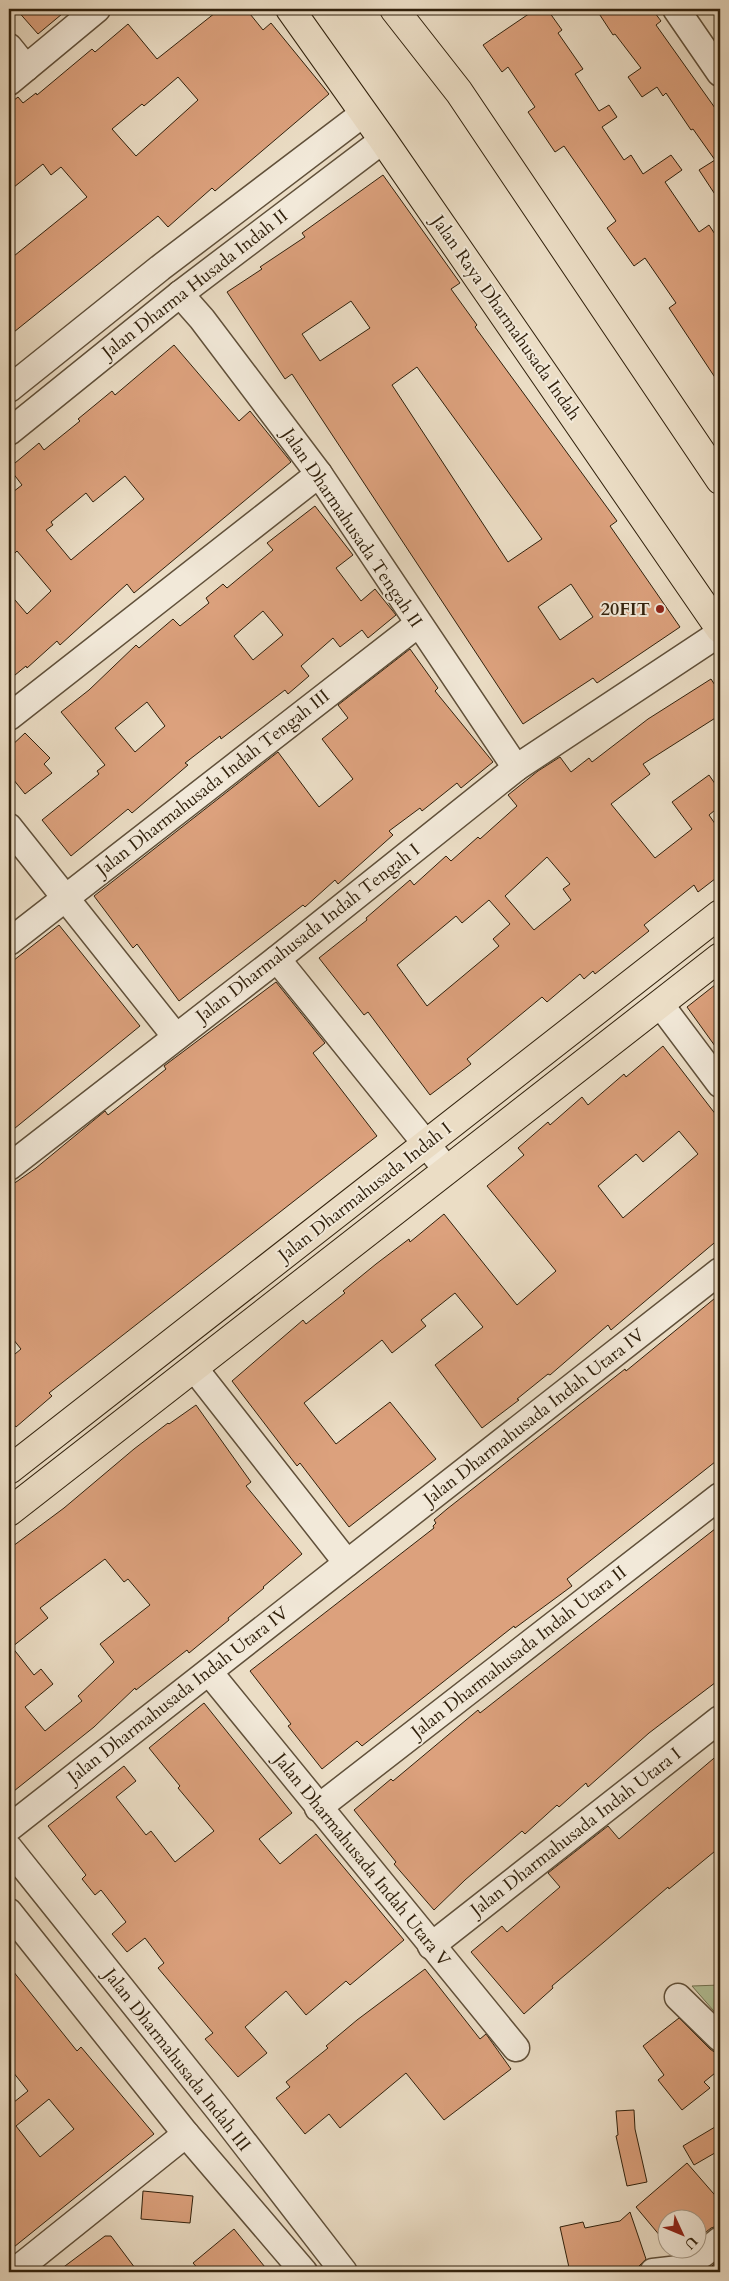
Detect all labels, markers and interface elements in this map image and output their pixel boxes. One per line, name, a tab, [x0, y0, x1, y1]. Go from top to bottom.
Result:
street label: Jalan Dharma Husada Indah II	[94, 203, 293, 366]
street label: Jalan Raya Dharmahusada Indah	[424, 208, 587, 426]
street label: Jalan Dharmahusada Tengah II	[274, 421, 428, 633]
place label: 20FIT	[601, 597, 650, 622]
marker: 20FIT	[654, 603, 666, 615]
street label: Jalan Dharmahusada Indah Tengah III	[89, 684, 335, 884]
street label: Jalan Dharmahusada Indah Tengah I	[189, 838, 425, 1030]
street label: Jalan Dharmahusada Indah I	[271, 1116, 457, 1269]
street label: Jalan Dharmahusada Indah Utara IV	[416, 1322, 650, 1513]
street label: Jalan Dharmahusada Indah Utara II	[404, 1560, 632, 1746]
street label: Jalan Dharmahusada Indah Utara IV	[60, 1600, 294, 1791]
street label: Jalan Dharmahusada Indah Utara I	[463, 1742, 686, 1924]
street label: Jalan Dharmahusada Indah Utara V	[266, 1746, 456, 1973]
street label: Jalan Dharmahusada Indah III	[96, 1961, 256, 2157]
north arrow	[656, 2208, 706, 2258]
text: U	[680, 2232, 702, 2254]

